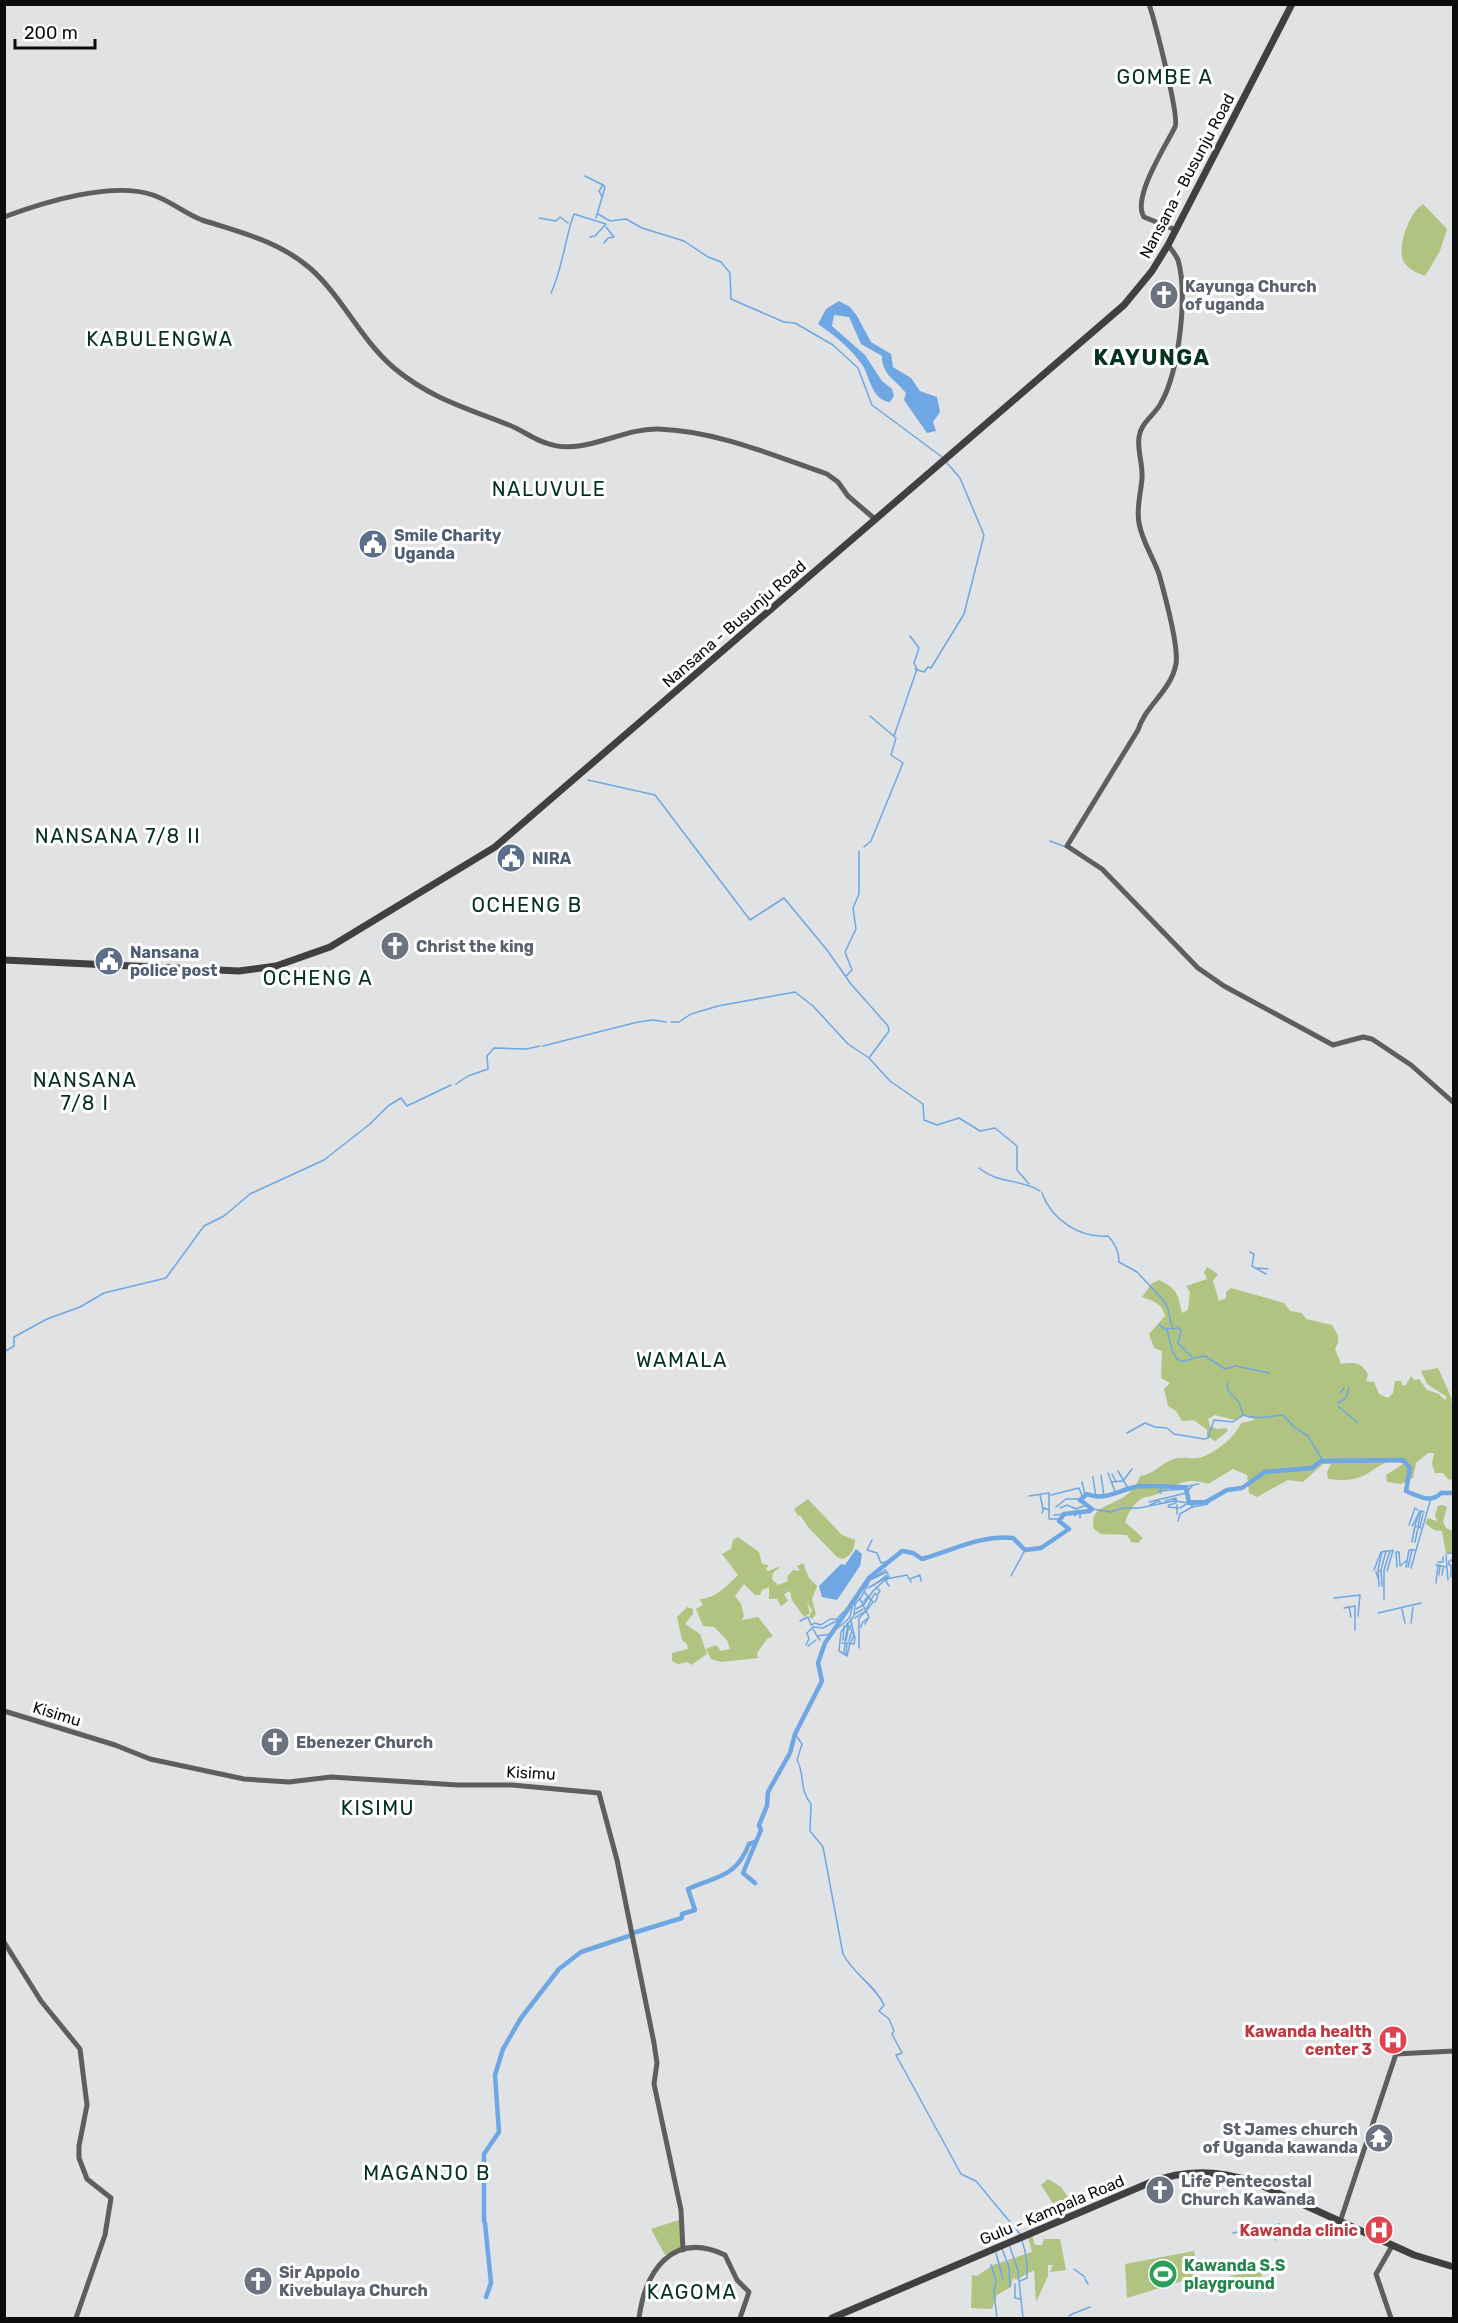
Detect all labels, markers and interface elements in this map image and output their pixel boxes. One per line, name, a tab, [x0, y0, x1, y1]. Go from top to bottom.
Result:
scale bar	[15, 12, 94, 50]
text: 200 m	[24, 22, 78, 44]
district label: GOMBE A	[1117, 65, 1213, 89]
street label: Nansana - Busunju Road	[1135, 90, 1239, 262]
place label: Kayunga Church of uganda	[1185, 277, 1317, 314]
church icon: Kayunga Church of uganda	[1148, 279, 1180, 311]
district label: KABULENGWA	[86, 327, 234, 351]
district label: KAYUNGA	[1093, 344, 1211, 371]
district label: NALUVULE	[492, 477, 606, 501]
place label: Smile Charity Uganda	[394, 526, 502, 563]
public building icon: Smile Charity Uganda	[357, 528, 389, 560]
street label: Nansana - Busunju Road	[658, 556, 810, 692]
district label: NANSANA 7/8 II	[35, 824, 201, 848]
public building icon: NIRA	[495, 842, 527, 874]
place label: NIRA	[532, 849, 572, 868]
district label: OCHENG B	[471, 893, 583, 917]
church icon: Christ the king	[379, 930, 411, 962]
place label: Christ the king	[416, 937, 534, 956]
place label: Nansana police post	[130, 943, 218, 980]
public building icon: Nansana police post	[93, 945, 125, 977]
district label: OCHENG A	[263, 966, 373, 990]
district label: NANSANA 7/8 I	[33, 1068, 137, 1115]
district label: WAMALA	[636, 1348, 728, 1372]
street label: Kisimu	[31, 1698, 83, 1730]
church icon: Ebenezer Church	[259, 1726, 291, 1758]
place label: Ebenezer Church	[296, 1733, 433, 1752]
street label: Kisimu	[506, 1762, 556, 1784]
district label: KISIMU	[341, 1796, 415, 1820]
place label: Kawanda health center 3	[1245, 2022, 1372, 2059]
hospital icon: Kawanda health center 3	[1377, 2024, 1409, 2056]
place label: St James church of Uganda kawanda	[1203, 2120, 1358, 2157]
temple icon: St James church of Uganda kawanda	[1363, 2122, 1395, 2154]
district label: MAGANJO B	[363, 2161, 491, 2185]
street label: Gulu - Kampala Road	[977, 2171, 1127, 2249]
place label: Life Pentecostal Church Kawanda	[1181, 2172, 1316, 2209]
church icon: Life Pentecostal Church Kawanda	[1144, 2174, 1176, 2206]
hospital icon: Kawanda clinic	[1363, 2214, 1395, 2246]
place label: Kawanda clinic	[1239, 2221, 1358, 2240]
place label: Kawanda S.S playground	[1184, 2256, 1286, 2293]
sports icon: Kawanda S.S playground	[1147, 2258, 1179, 2290]
place label: Sir Appolo Kivebulaya Church	[279, 2263, 428, 2300]
church icon: Sir Appolo Kivebulaya Church	[242, 2265, 274, 2297]
district label: KAGOMA	[647, 2280, 737, 2304]

